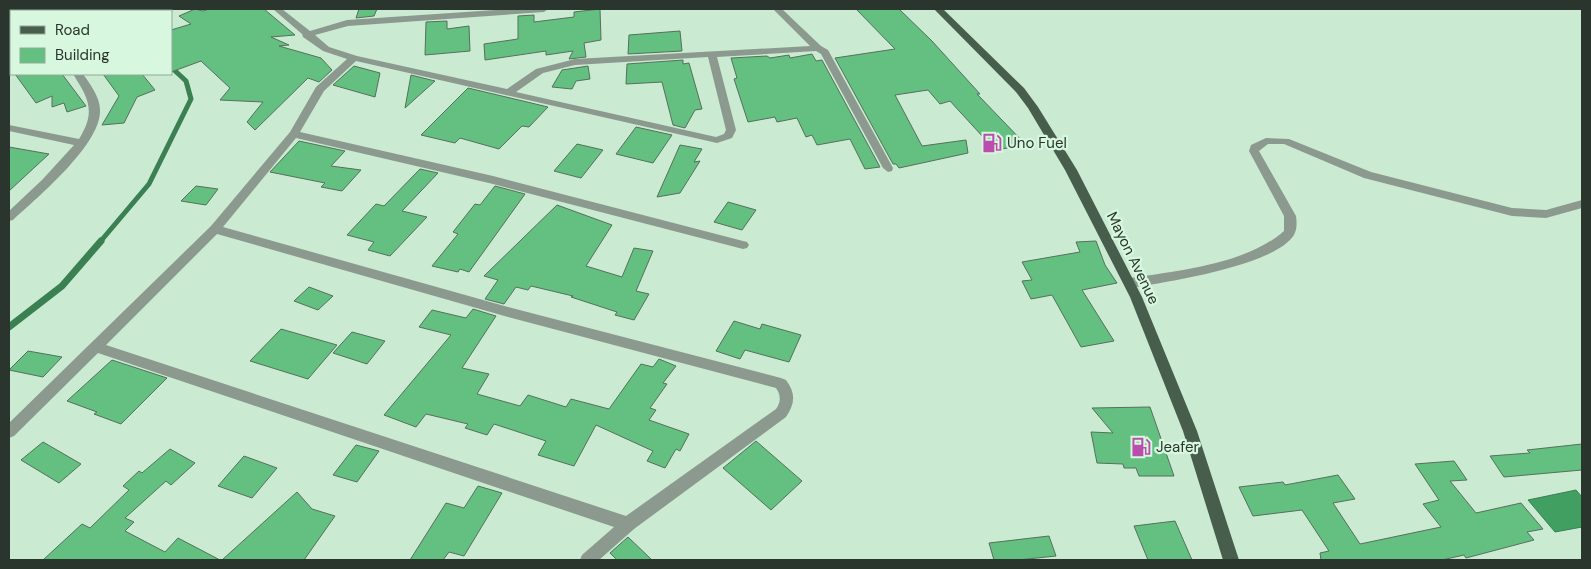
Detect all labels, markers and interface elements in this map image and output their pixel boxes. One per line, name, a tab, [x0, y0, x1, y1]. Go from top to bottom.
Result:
legend	[10, 10, 172, 75]
text: Road	[55, 20, 90, 40]
text: Building	[55, 45, 110, 65]
fuel station icon: Uno Fuel	[981, 132, 1003, 154]
place label: Uno Fuel	[1007, 133, 1067, 153]
street label: Mayon Avenue	[1102, 208, 1164, 308]
fuel station icon: Jeafer	[1130, 436, 1152, 458]
place label: Jeafer	[1156, 437, 1200, 457]

